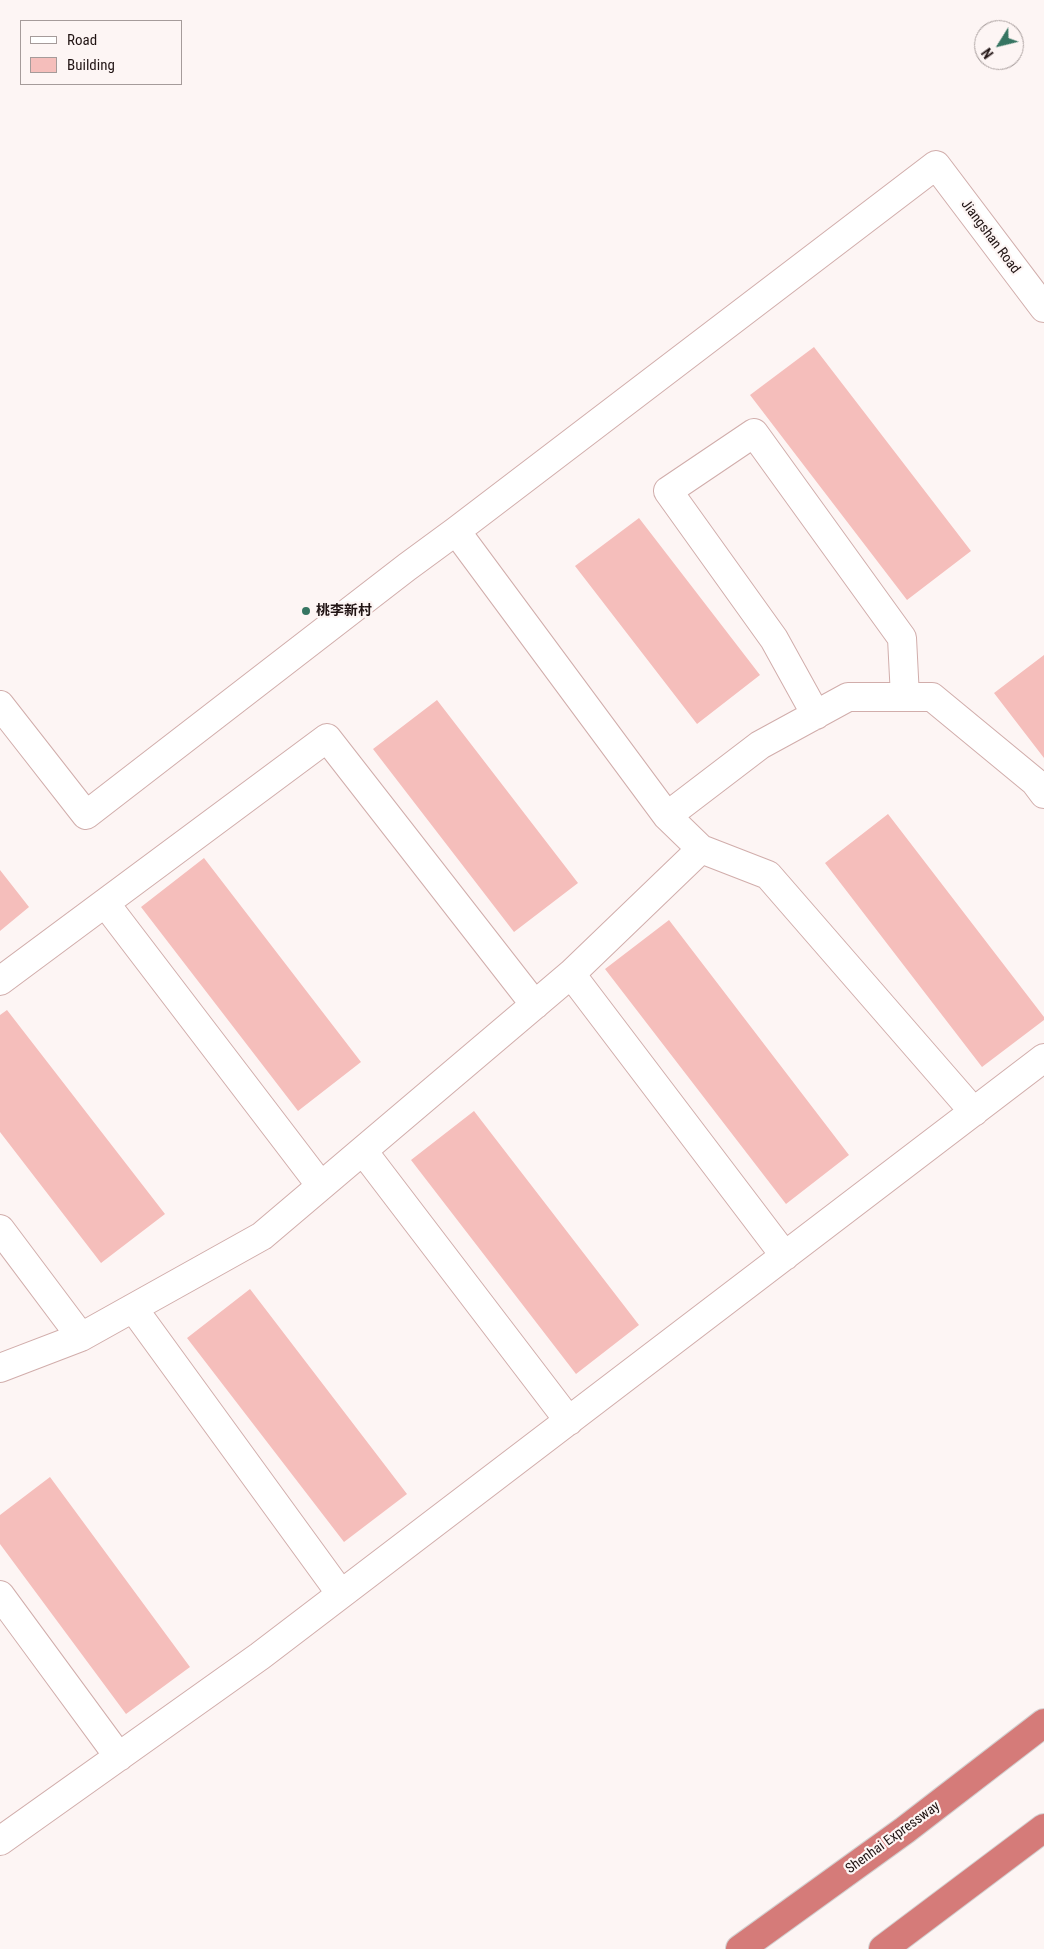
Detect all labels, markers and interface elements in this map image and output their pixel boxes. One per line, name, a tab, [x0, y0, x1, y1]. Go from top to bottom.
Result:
legend	[20, 20, 182, 85]
north arrow	[974, 20, 1024, 70]
text: Road	[67, 31, 97, 49]
text: N	[979, 45, 997, 61]
text: Building	[67, 56, 115, 74]
street label: Jiangshan Road	[957, 197, 1023, 277]
place label: 桃李新村	[316, 603, 372, 619]
marker: 桃李新村	[300, 605, 312, 617]
street label: Shenhai Expressway	[843, 1798, 943, 1878]

